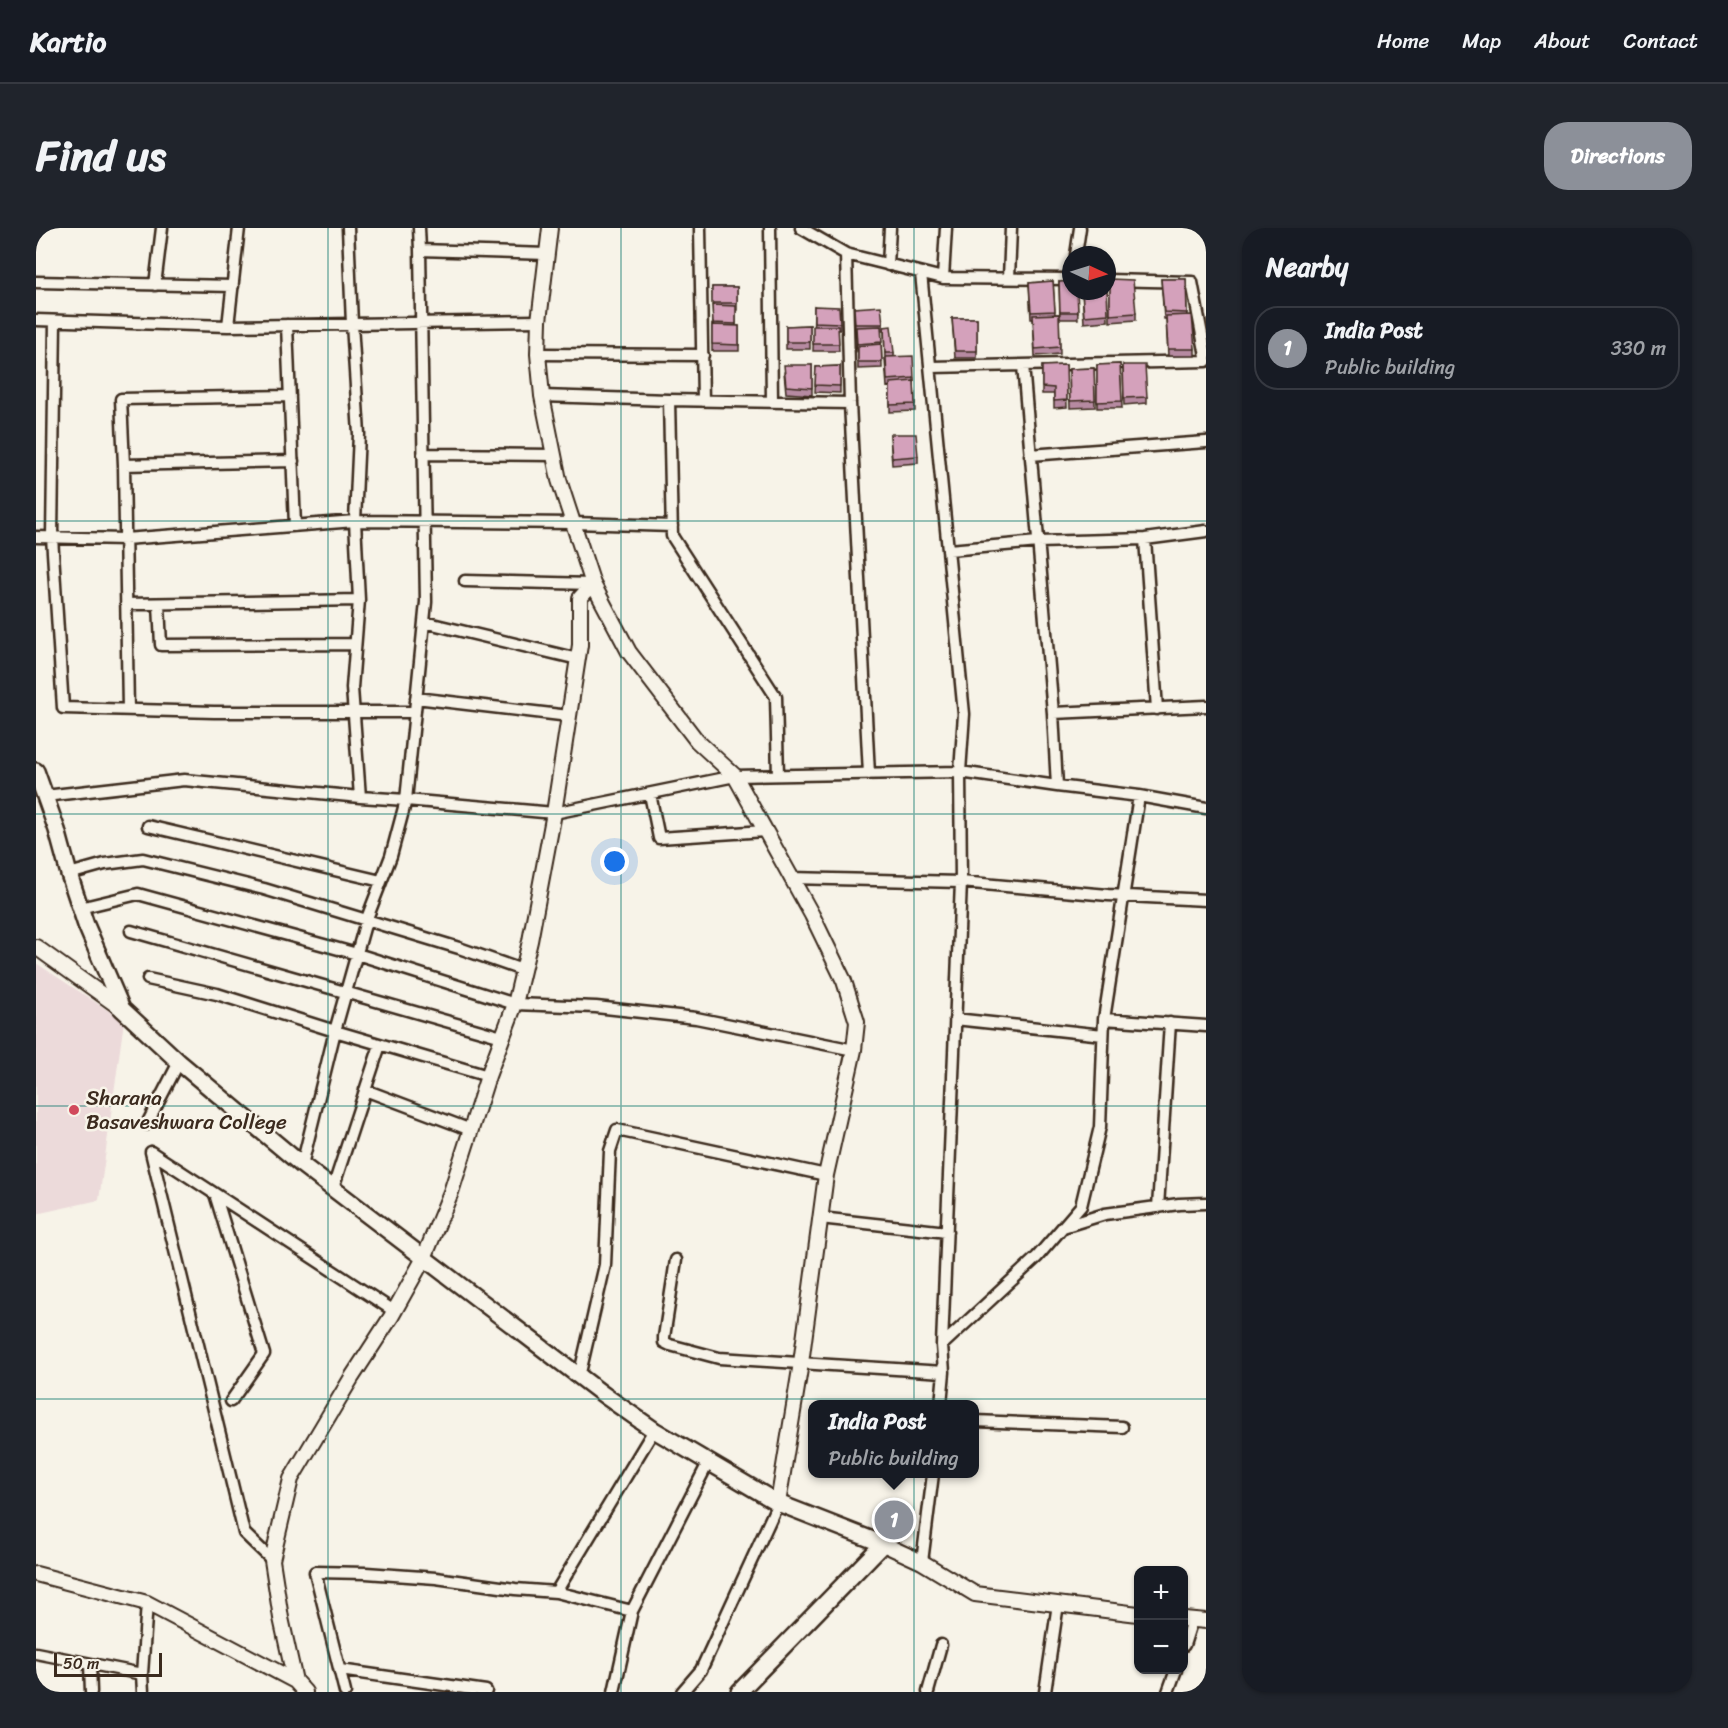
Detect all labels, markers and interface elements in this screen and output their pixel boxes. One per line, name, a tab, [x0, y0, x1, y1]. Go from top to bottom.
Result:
text: Kartio	[30, 17, 106, 66]
text: Home	[1377, 22, 1429, 60]
text: Map	[1462, 22, 1501, 60]
text: About	[1534, 22, 1591, 60]
text: Contact	[1624, 22, 1698, 60]
text: Find us	[36, 119, 166, 193]
button: Directions	[1544, 122, 1692, 190]
text: Nearby	[1266, 244, 1348, 290]
north arrow	[1062, 246, 1116, 300]
text: India Post	[1325, 311, 1423, 350]
text: 1	[1283, 331, 1292, 366]
text: 330 m	[1611, 331, 1666, 366]
text: Public building	[1325, 350, 1455, 385]
your location	[600, 847, 629, 876]
place label: Sharana Basaveshwara College	[86, 1079, 287, 1141]
marker: Sharana Basaveshwara College	[67, 1103, 81, 1117]
popup	[808, 1400, 979, 1478]
text: India Post	[828, 1402, 926, 1441]
text: Public building	[828, 1441, 959, 1476]
pin: 1	[874, 1498, 914, 1542]
map controls	[1134, 1566, 1188, 1674]
button: +	[1134, 1566, 1188, 1620]
button: −	[1134, 1620, 1188, 1674]
text: 50 m	[63, 1649, 99, 1678]
scale bar	[54, 1650, 162, 1678]

